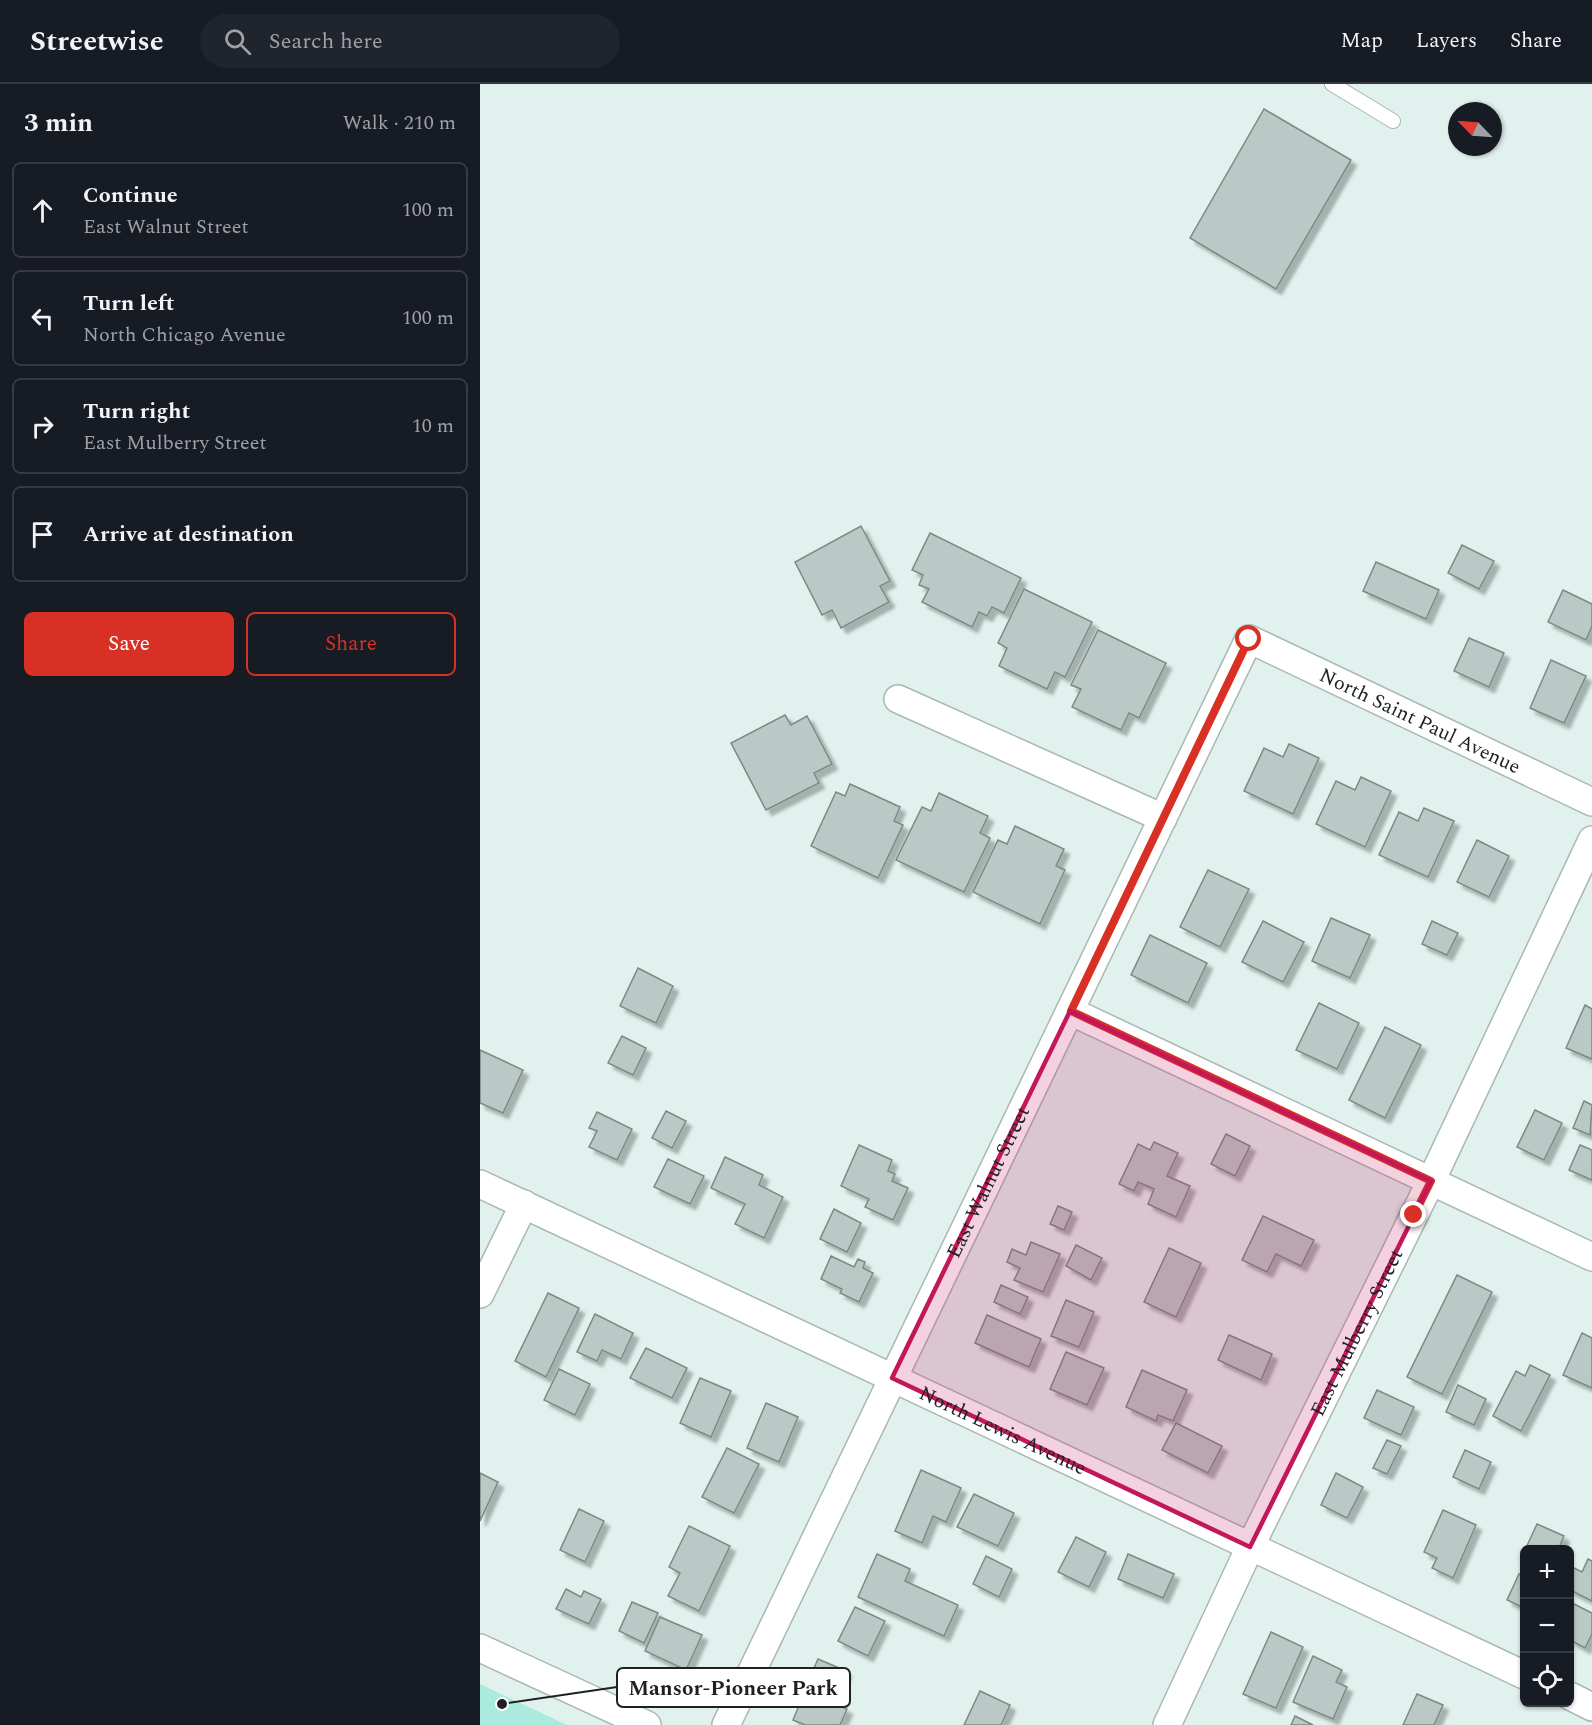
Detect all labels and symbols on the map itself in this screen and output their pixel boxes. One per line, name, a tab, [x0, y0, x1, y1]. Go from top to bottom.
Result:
north arrow	[1448, 102, 1502, 156]
route start	[1235, 625, 1261, 651]
street label: North Saint Paul Avenue	[1314, 661, 1525, 782]
street label: East Walnut Street	[939, 1101, 1038, 1263]
route end	[1400, 1201, 1426, 1227]
street label: East Mulberry Street	[1303, 1244, 1411, 1422]
street label: North Lewis Avenue	[914, 1379, 1091, 1483]
callout: Mansor-Pioneer Park	[617, 1668, 850, 1707]
text: Mansor-Pioneer Park	[628, 1673, 838, 1705]

